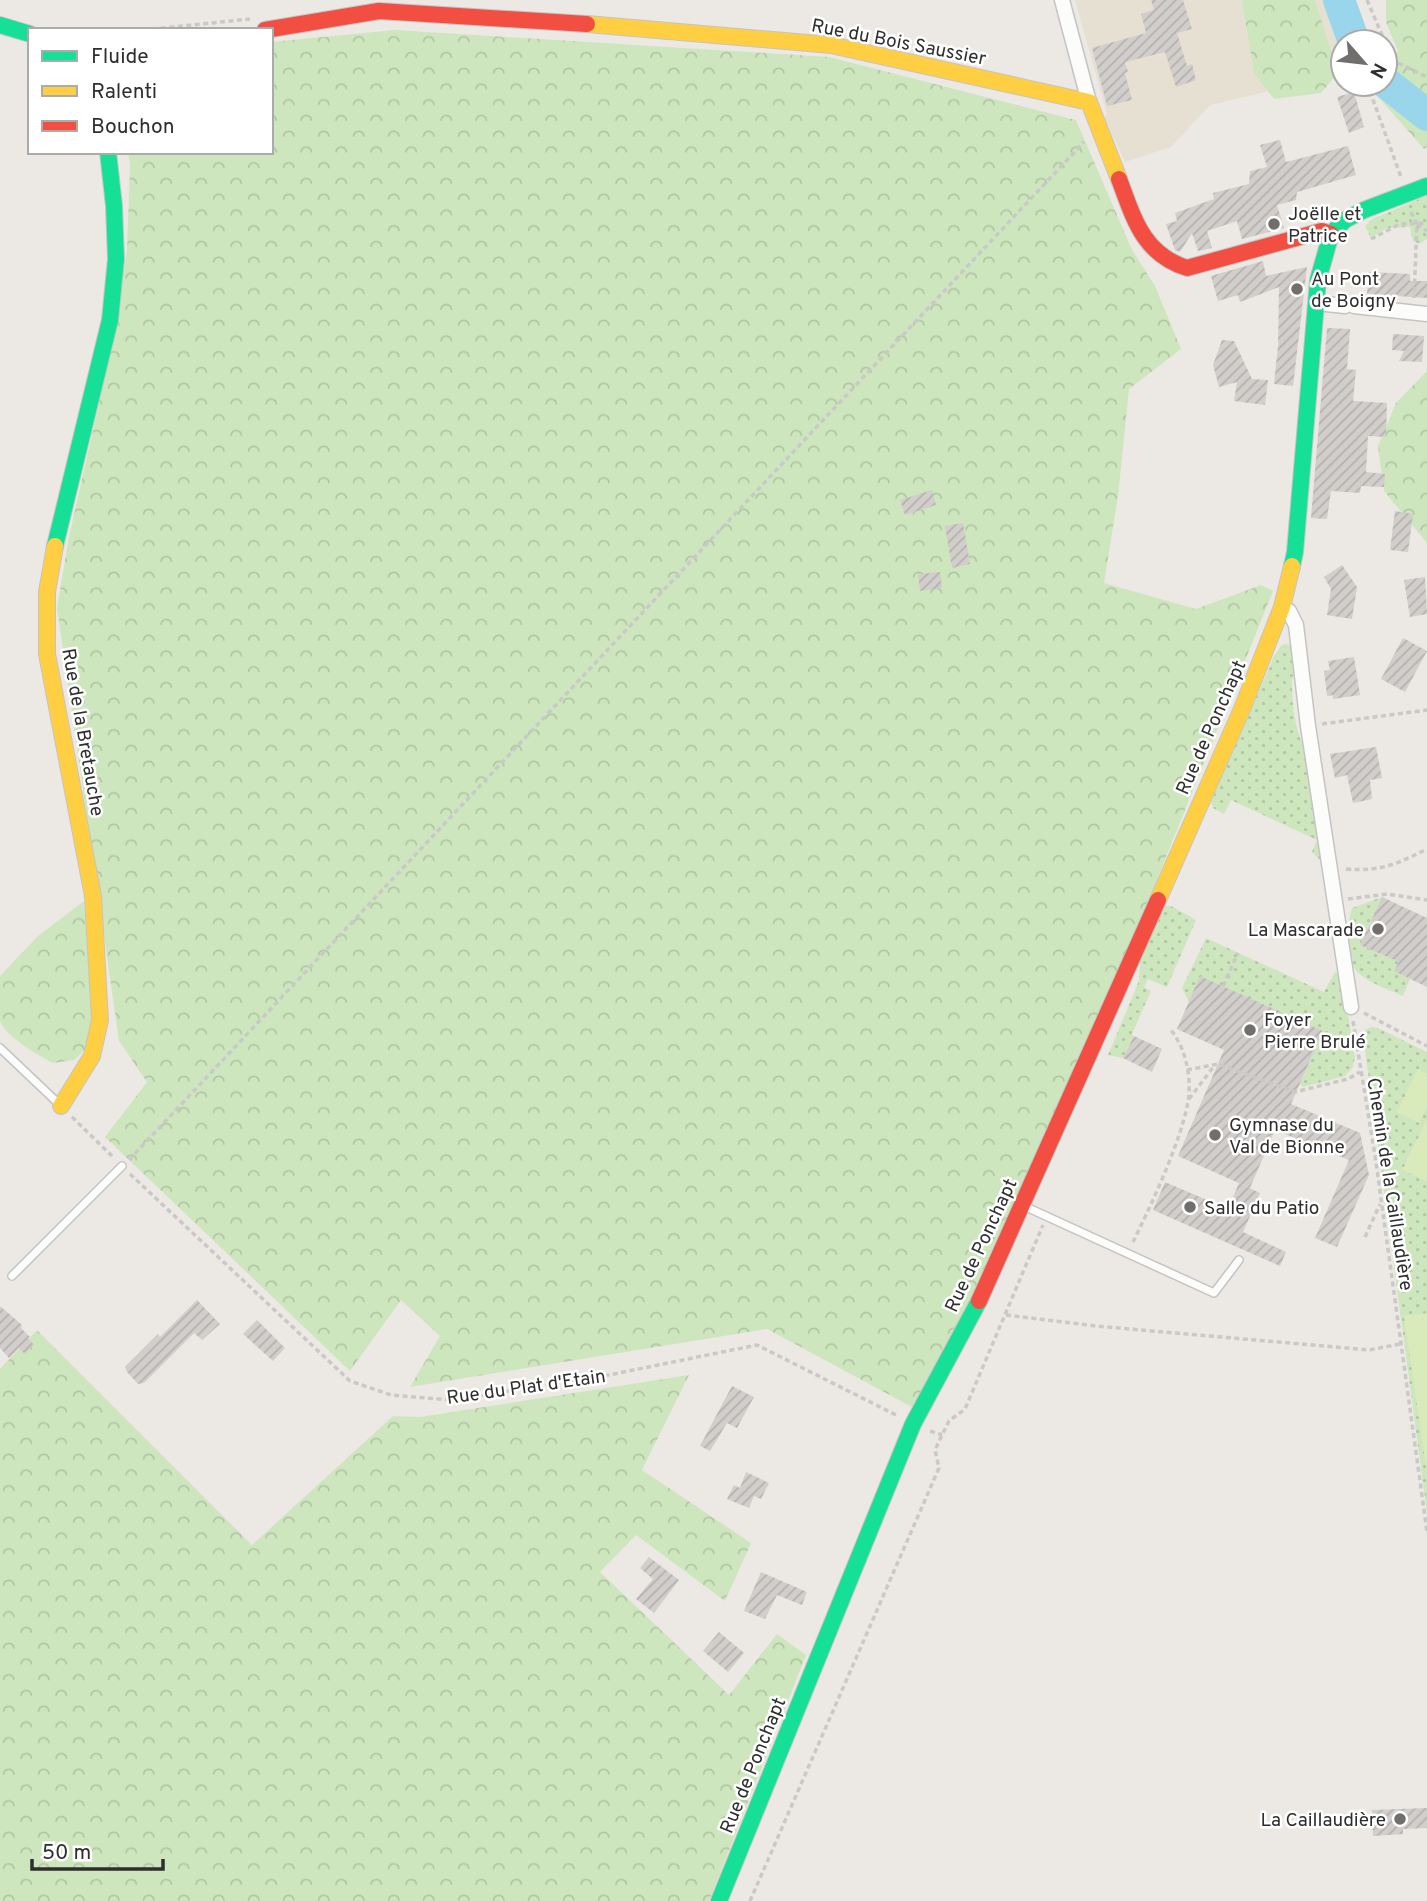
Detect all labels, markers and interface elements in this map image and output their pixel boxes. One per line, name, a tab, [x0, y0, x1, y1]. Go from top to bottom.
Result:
street label: Rue du Bois Saussier	[809, 14, 989, 72]
legend	[28, 28, 273, 154]
north arrow	[1329, 28, 1399, 98]
text: Fluide	[91, 44, 149, 71]
text: N	[1363, 58, 1391, 82]
text: Ralenti	[91, 79, 157, 106]
text: Bouchon	[91, 114, 174, 141]
place label: Joëlle et Patrice	[1288, 203, 1361, 249]
marker: Joëlle et Patrice	[1266, 216, 1282, 232]
place label: Au Pont de Boigny	[1311, 268, 1396, 314]
marker: Au Pont de Boigny	[1289, 281, 1305, 297]
street label: Rue de la Bretauche	[55, 646, 109, 818]
street label: Rue de Ponchapt	[1171, 657, 1252, 799]
place label: La Mascarade	[1248, 919, 1364, 943]
marker: La Mascarade	[1370, 921, 1386, 937]
place label: Foyer Pierre Brulé	[1264, 1009, 1366, 1055]
marker: Foyer Pierre Brulé	[1242, 1022, 1258, 1038]
street label: Chemin de la Caillaudière	[1360, 1076, 1418, 1292]
place label: Gymnase du Val de Bionne	[1229, 1114, 1345, 1160]
marker: Gymnase du Val de Bionne	[1207, 1127, 1223, 1143]
street label: Rue de Ponchapt	[940, 1175, 1023, 1317]
place label: Salle du Patio	[1204, 1197, 1319, 1221]
marker: Salle du Patio	[1182, 1199, 1198, 1215]
street label: Rue du Plat d'Etain	[445, 1365, 607, 1411]
street label: Rue de Ponchapt	[716, 1694, 792, 1837]
place label: La Caillaudière	[1260, 1809, 1386, 1833]
marker: La Caillaudière	[1392, 1811, 1408, 1827]
scale bar	[32, 1828, 163, 1872]
text: 50 m	[42, 1840, 91, 1867]

